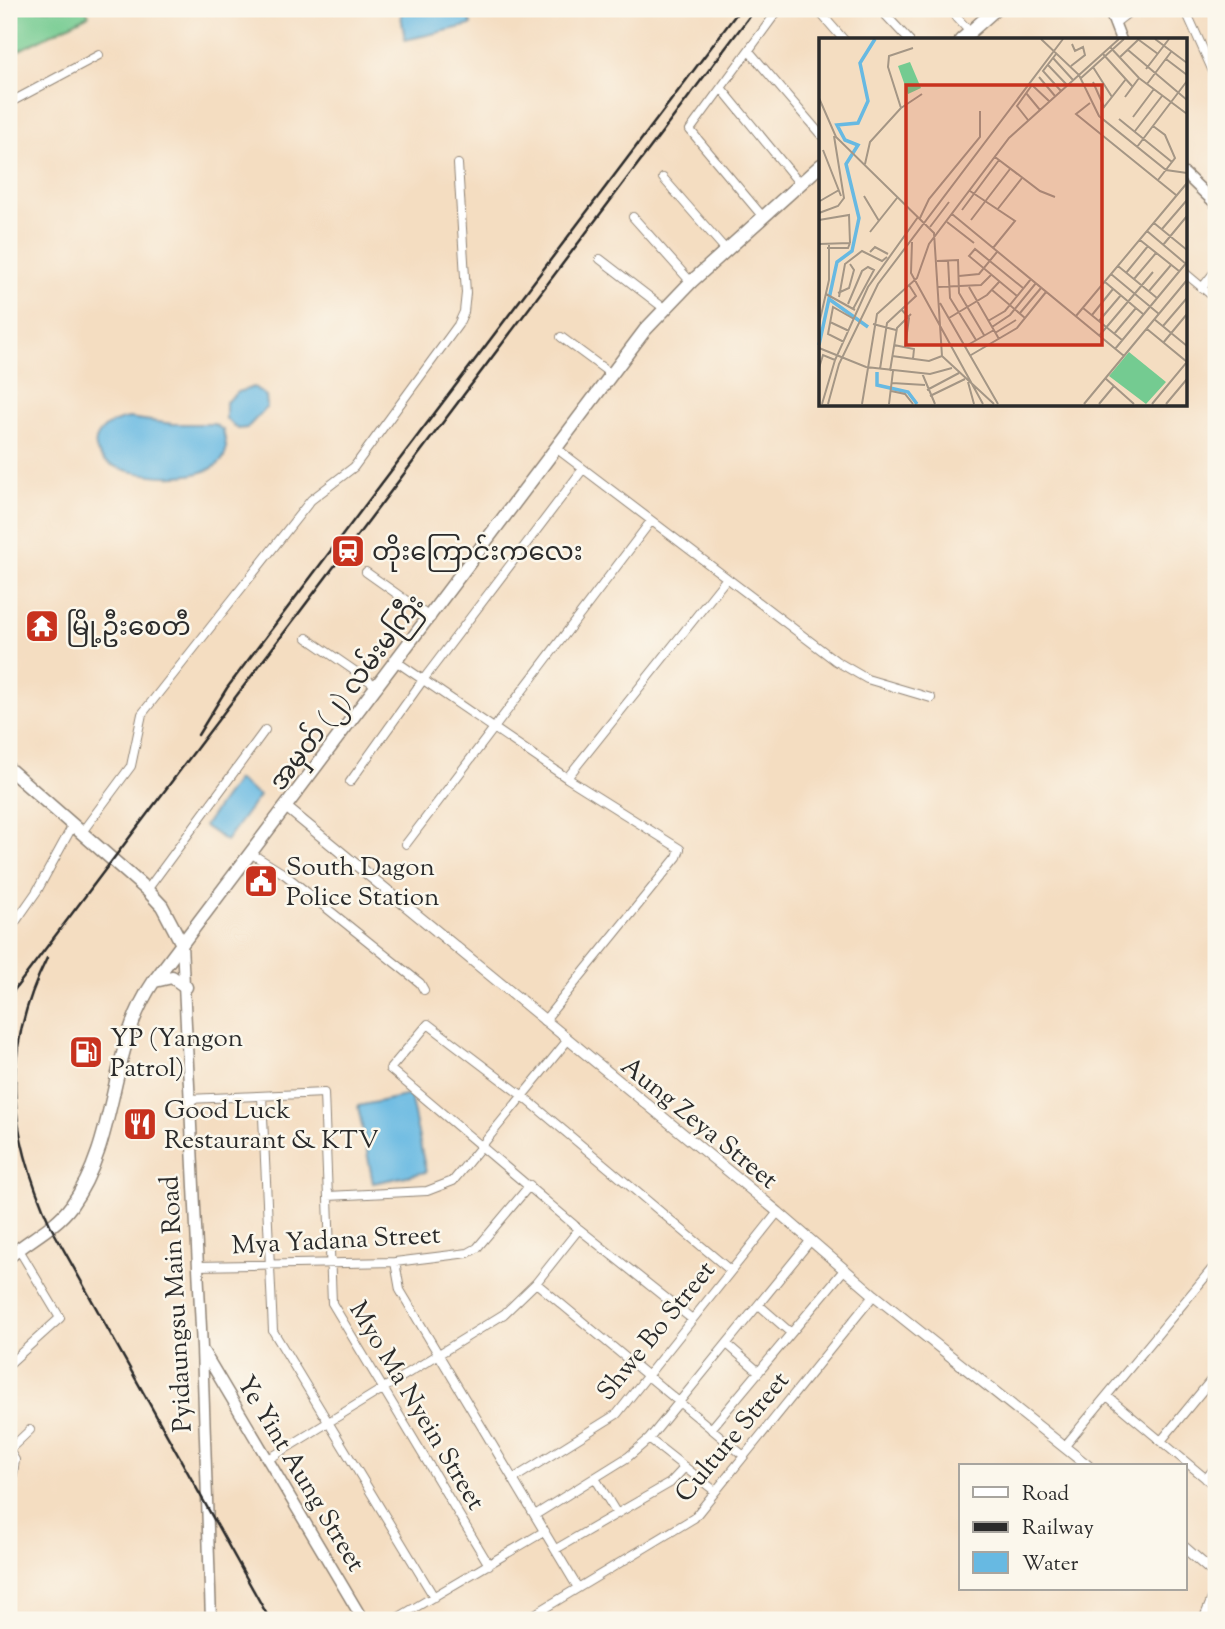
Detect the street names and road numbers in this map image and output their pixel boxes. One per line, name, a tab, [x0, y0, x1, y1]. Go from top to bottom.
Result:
street label: အမှတ် (၂) လမ်းမကြီး	[261, 587, 434, 800]
street label: Aung Zeya Street	[612, 1049, 785, 1199]
street label: Pyidaungsu Main Road	[152, 1174, 203, 1433]
street label: Mya Yadana Street	[231, 1218, 442, 1265]
street label: Shwe Bo Street	[589, 1254, 725, 1409]
street label: Myo Ma Nyein Street	[339, 1295, 493, 1518]
street label: Culture Street	[667, 1364, 799, 1511]
street label: Ye Yint Aung Street	[227, 1369, 373, 1579]

